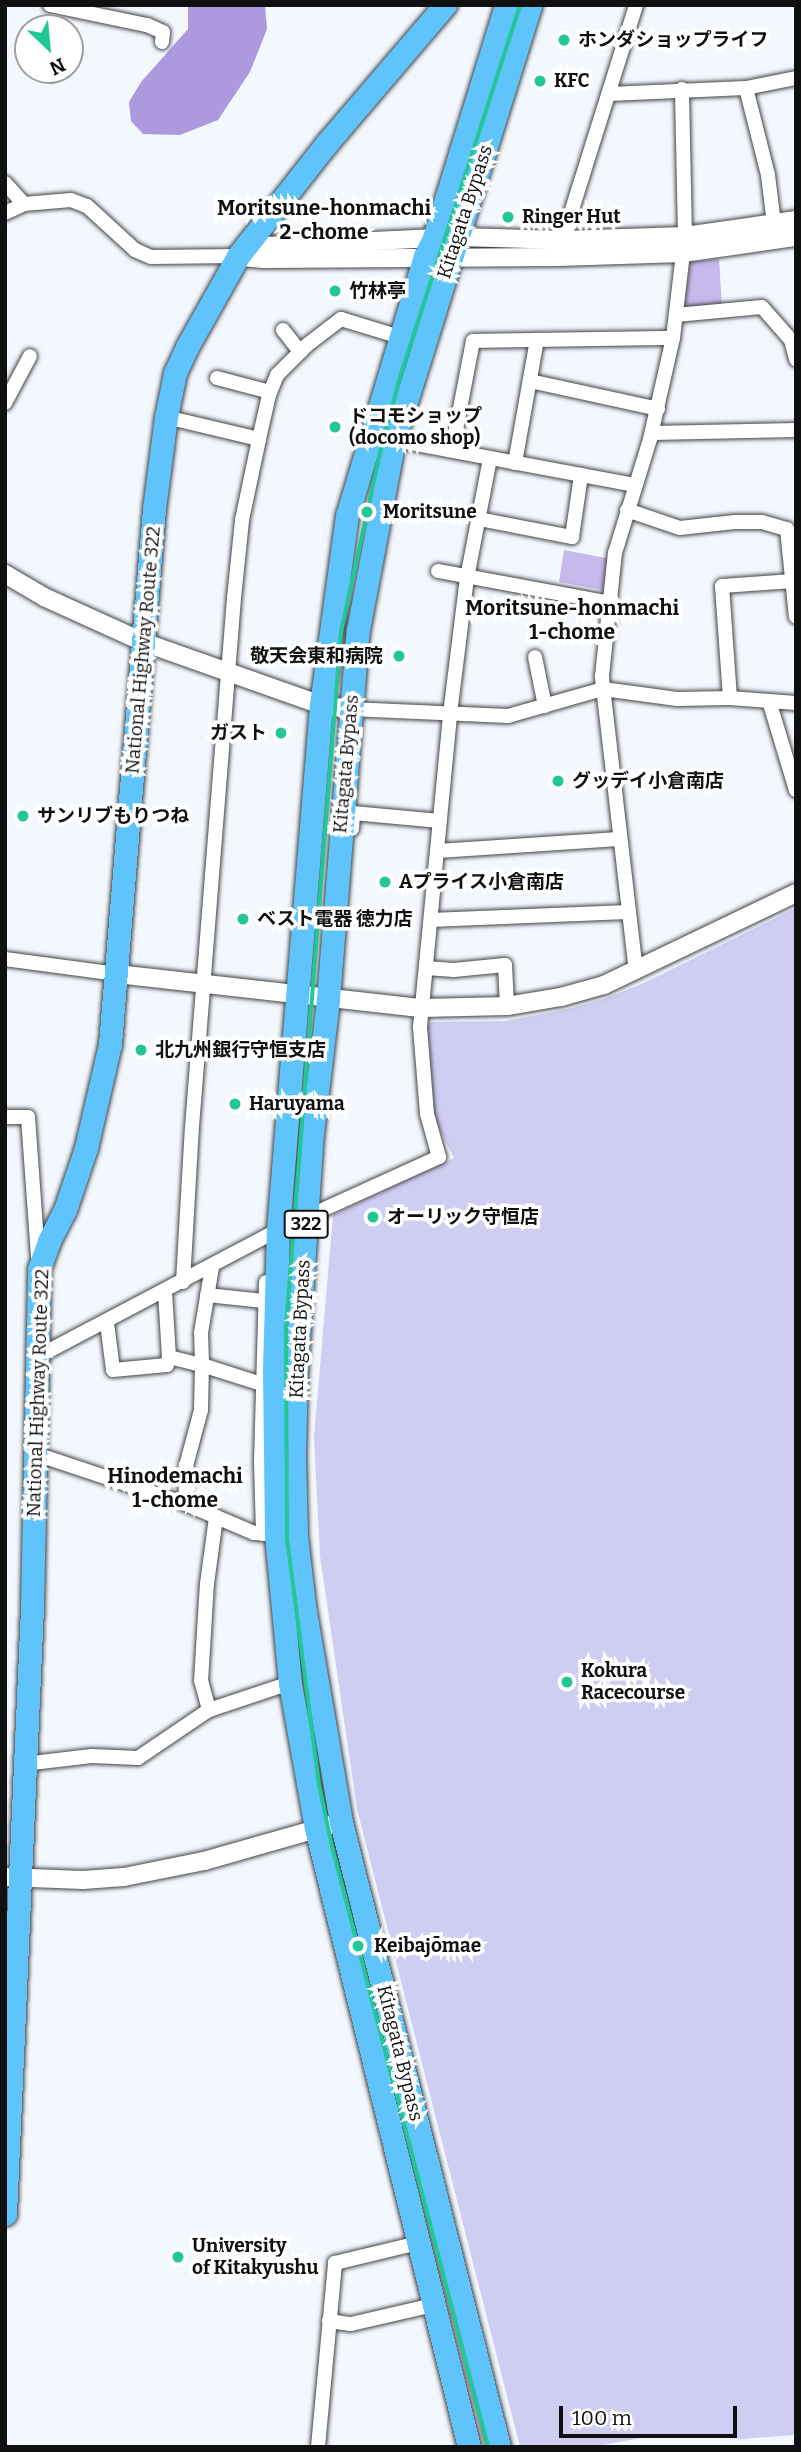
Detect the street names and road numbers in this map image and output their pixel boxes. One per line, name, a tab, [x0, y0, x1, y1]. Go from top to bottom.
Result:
street label: Kitagata Bypass	[433, 142, 497, 282]
street label: National Highway Route 322	[121, 525, 165, 775]
street label: Kitagata Bypass	[329, 694, 363, 834]
road number: 322	[283, 1210, 329, 1238]
street label: Kitagata Bypass	[285, 1259, 315, 1399]
street label: National Highway Route 322	[22, 1268, 54, 1518]
street label: Kitagata Bypass	[372, 1983, 428, 2123]

